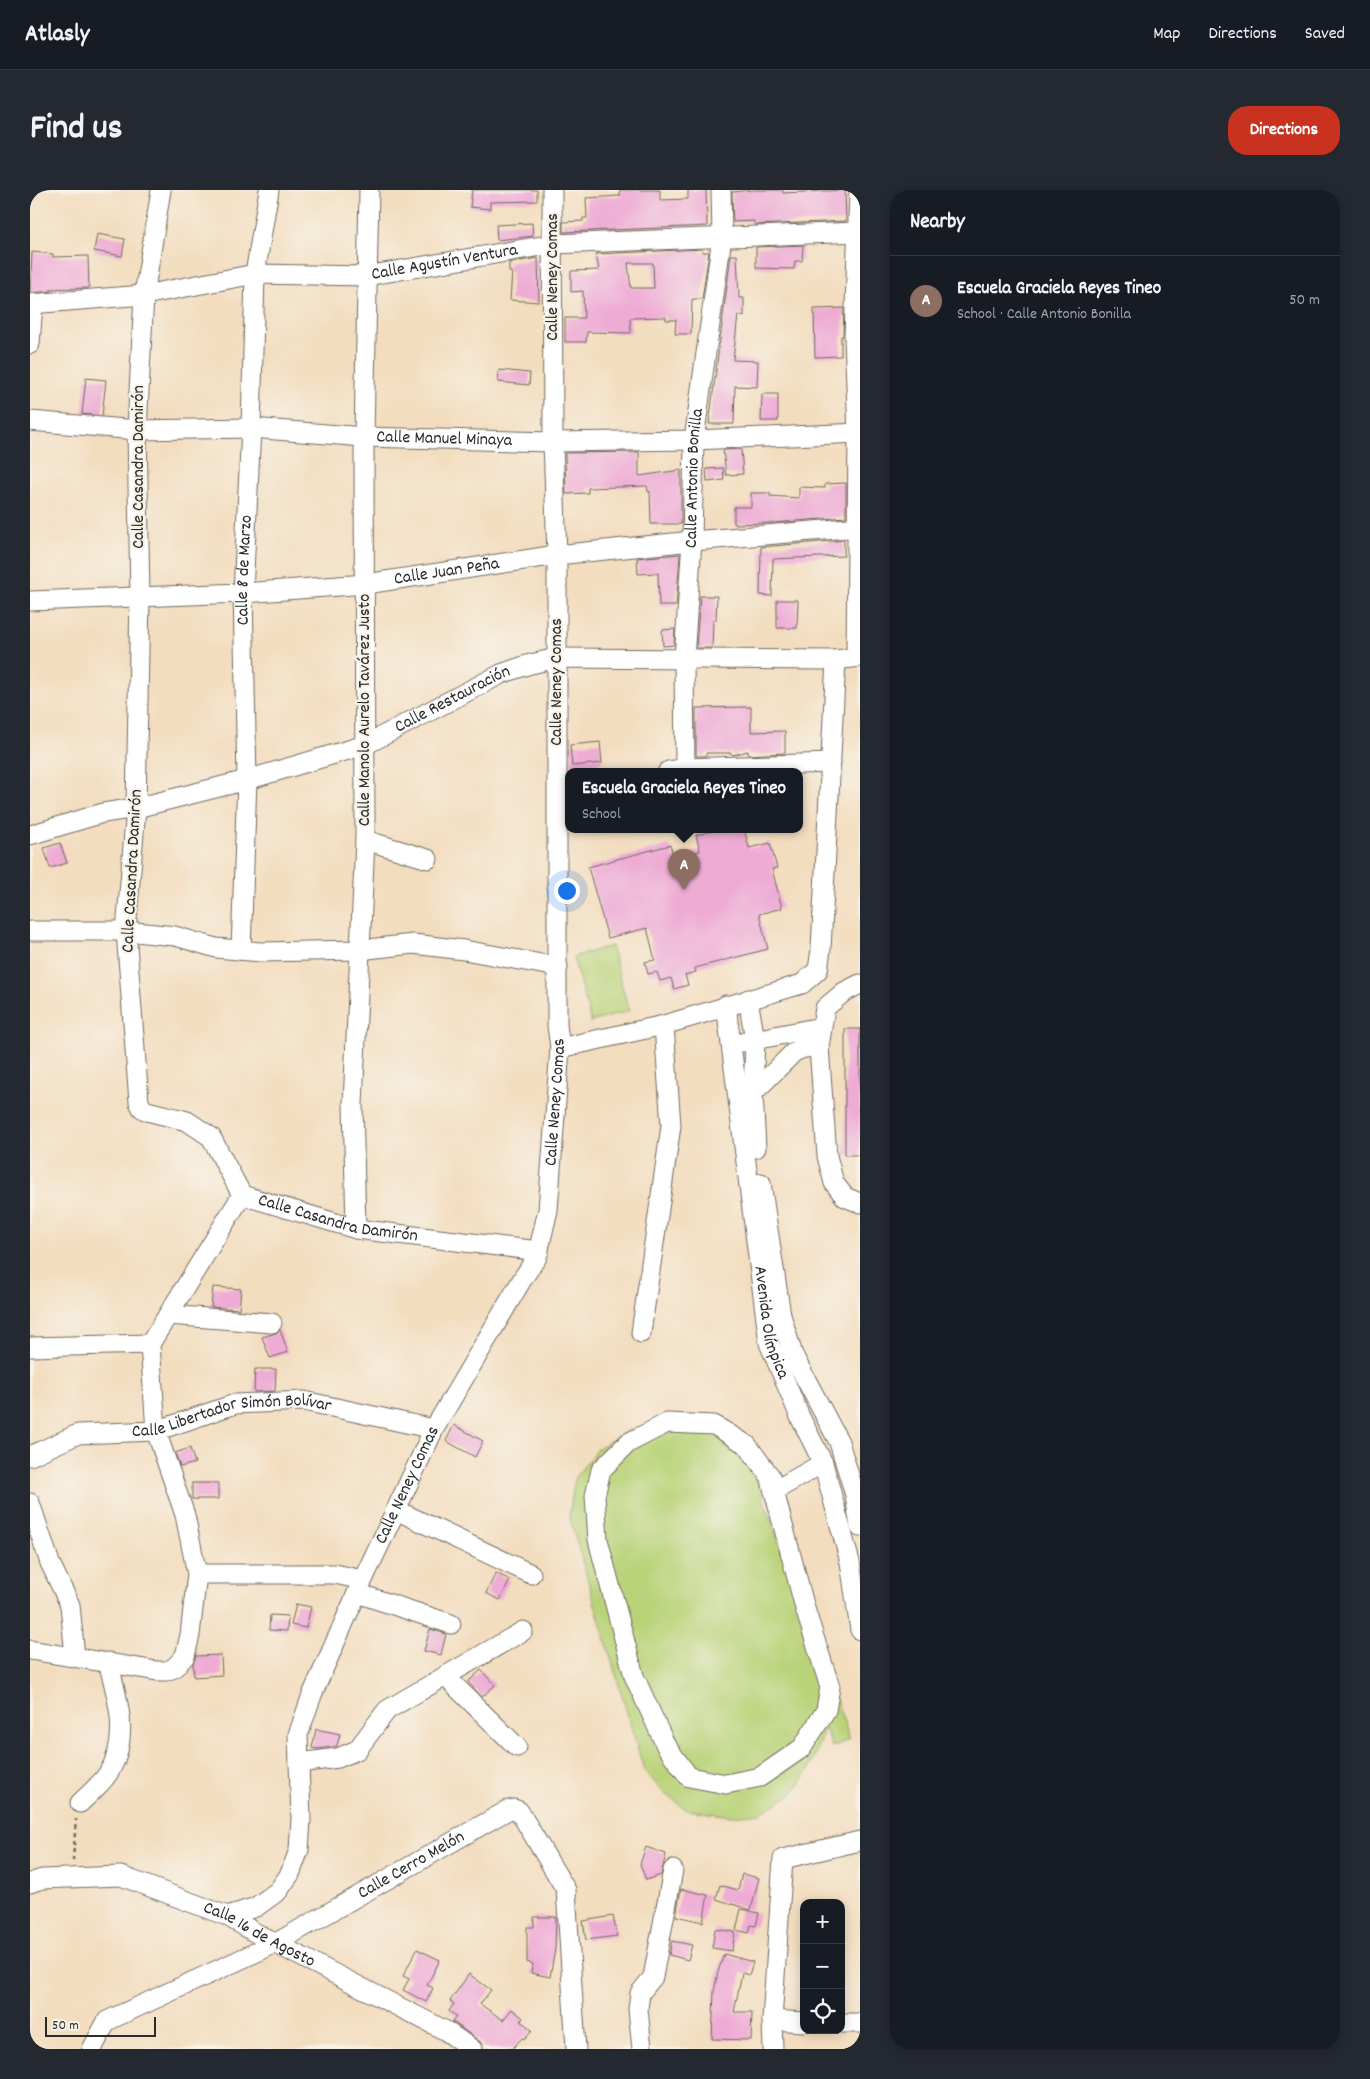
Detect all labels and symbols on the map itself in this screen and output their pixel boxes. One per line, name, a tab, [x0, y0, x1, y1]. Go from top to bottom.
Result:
street label: Calle Neney Comas	[541, 213, 566, 341]
street label: Calle Agustín Ventura	[369, 238, 520, 287]
street label: Calle Casandra Damirón	[127, 385, 152, 549]
street label: Calle Antonio Bonilla	[679, 406, 711, 549]
street label: Calle Manuel Minaya	[376, 425, 513, 453]
street label: Calle 8 de Marzo	[230, 514, 259, 626]
street label: Calle Juan Peña	[392, 551, 501, 592]
street label: Calle Manolo Aurelo Tavárez Justo	[353, 594, 378, 826]
street label: Calle Neney Comas	[545, 618, 570, 746]
street label: Calle Restauración	[390, 659, 514, 740]
street label: Calle Casandra Damirón	[116, 789, 150, 953]
pin: A	[668, 849, 700, 890]
your location	[554, 878, 580, 904]
street label: Calle Neney Comas	[539, 1037, 573, 1167]
street label: Calle Casandra Damirón	[255, 1188, 419, 1249]
street label: Avenida Olímpica	[747, 1265, 795, 1383]
street label: Calle Libertador Simón Bolívar	[131, 1388, 334, 1444]
street label: Calle Neney Comas	[369, 1422, 446, 1548]
street label: Calle Cerro Melón	[353, 1825, 469, 1906]
street label: Calle 16 de Agosto	[199, 1896, 319, 1974]
scale bar	[45, 2014, 156, 2037]

